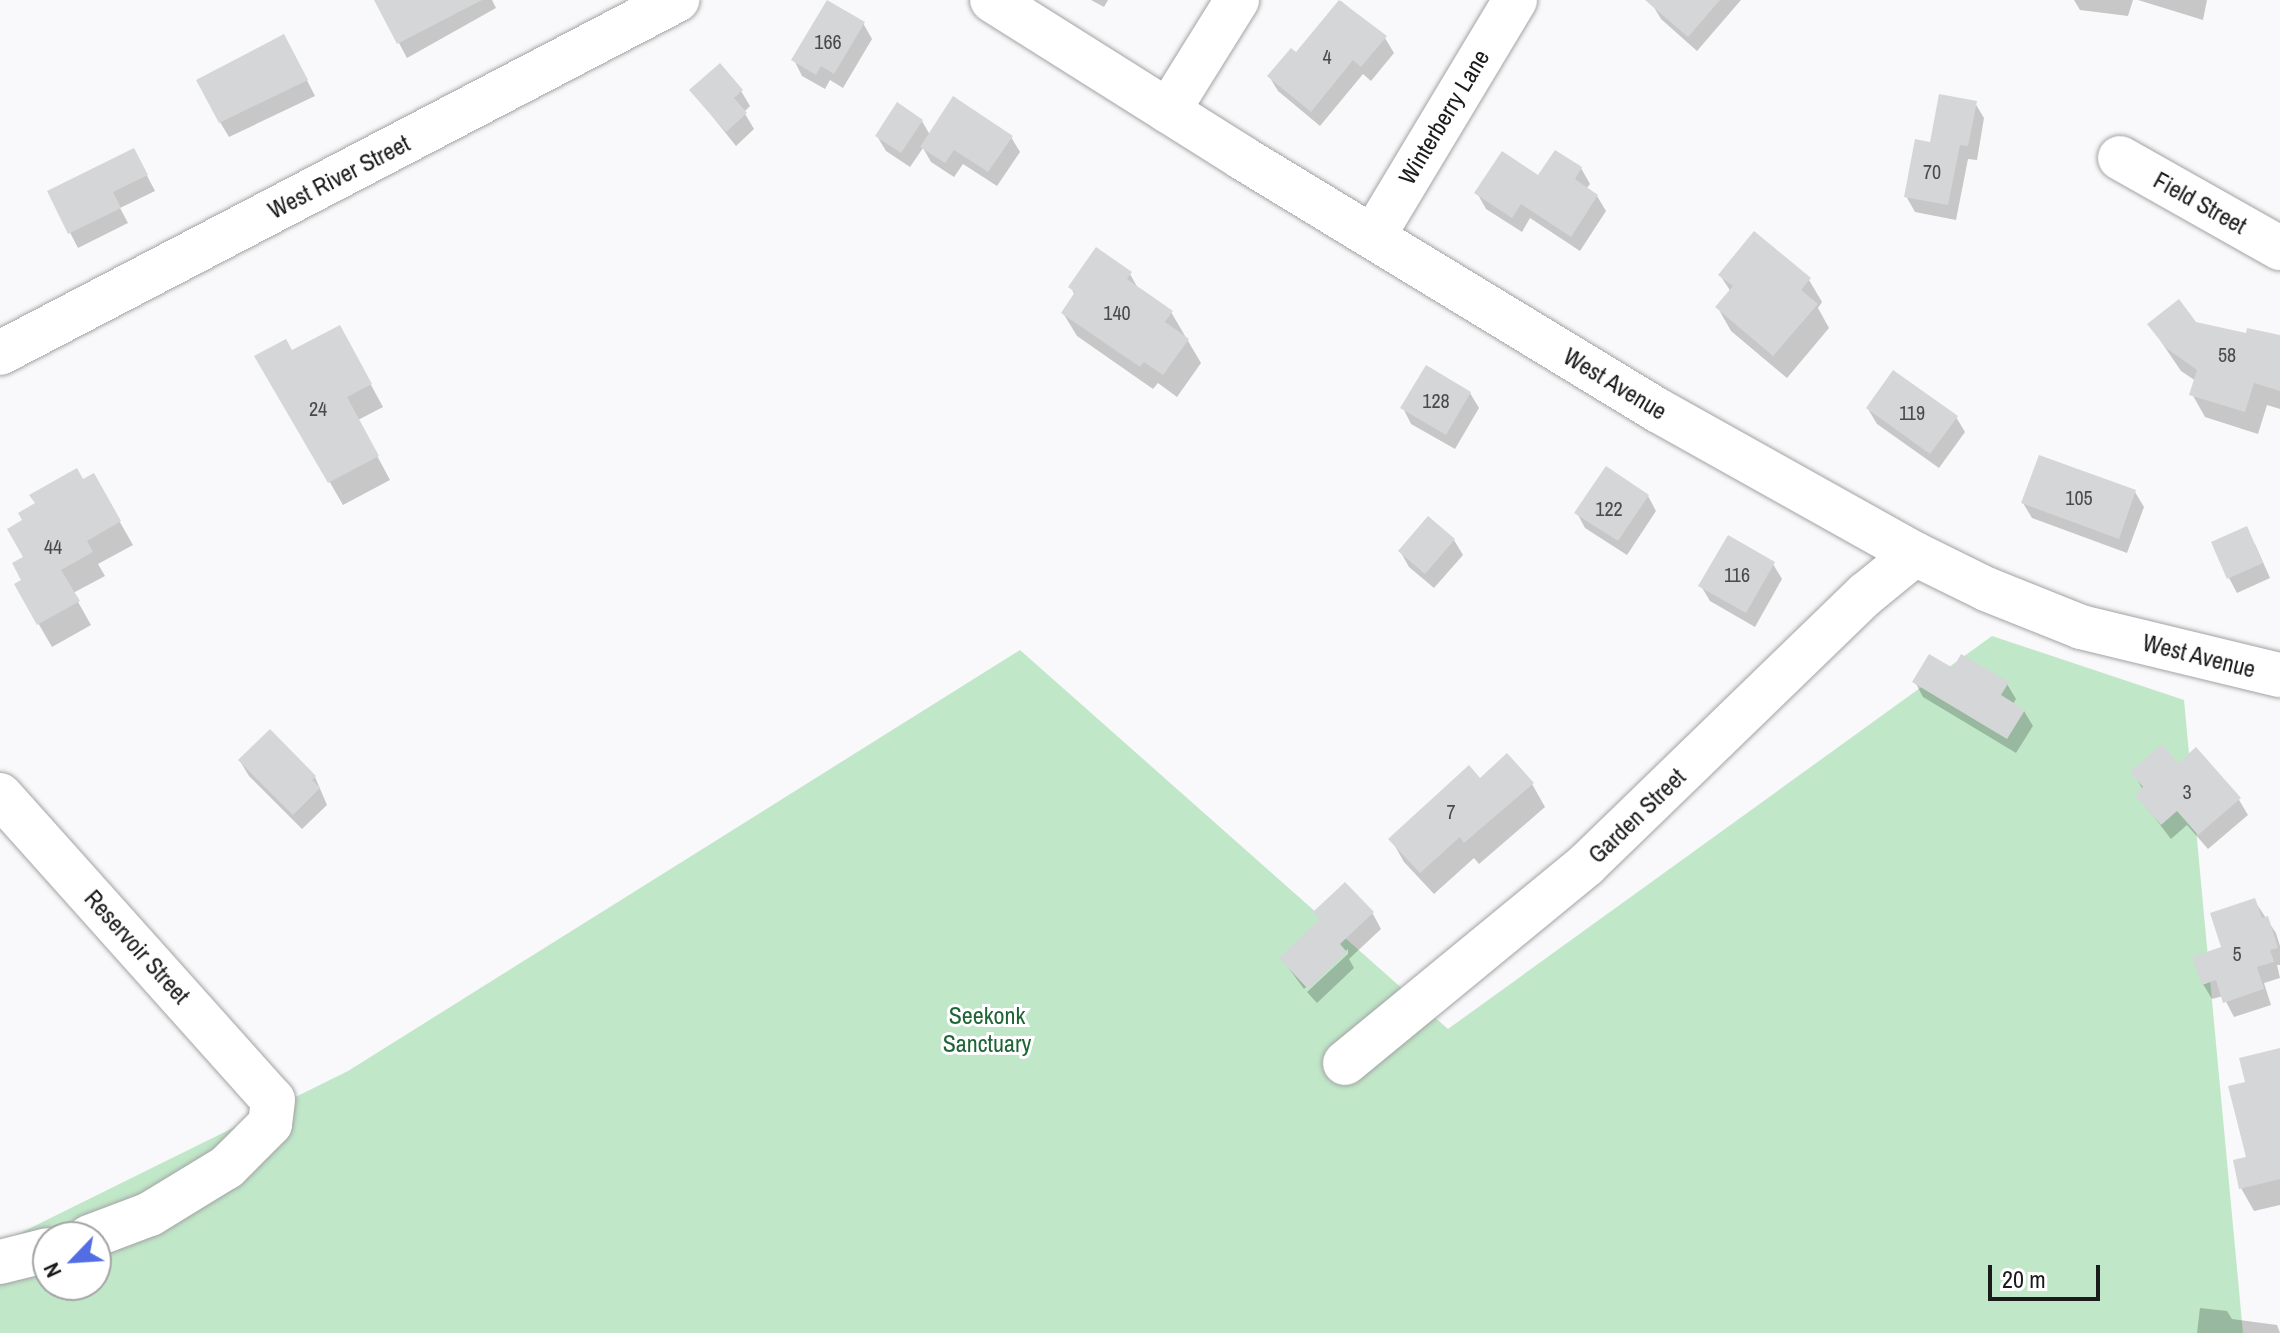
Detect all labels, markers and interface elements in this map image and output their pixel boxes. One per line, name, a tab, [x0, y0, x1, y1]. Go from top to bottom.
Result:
house number: 166	[814, 29, 842, 53]
house number: 4	[1322, 44, 1332, 68]
street label: Winterberry Lane	[1393, 44, 1495, 190]
street label: West River Street	[263, 129, 415, 225]
house number: 70	[1923, 159, 1941, 183]
street label: Field Street	[2149, 166, 2251, 240]
house number: 140	[1103, 300, 1131, 324]
street label: West Avenue	[1558, 342, 1672, 426]
house number: 58	[2218, 342, 2236, 366]
house number: 128	[1422, 388, 1450, 412]
house number: 24	[309, 396, 327, 420]
house number: 119	[1899, 400, 1925, 424]
house number: 105	[2065, 485, 2093, 509]
house number: 122	[1595, 496, 1623, 520]
house number: 44	[44, 534, 62, 558]
house number: 116	[1724, 562, 1750, 586]
street label: West Avenue	[2139, 628, 2259, 684]
street label: Garden Street	[1583, 763, 1691, 869]
house number: 3	[2182, 779, 2192, 803]
house number: 7	[1446, 799, 1456, 823]
street label: Reservoir Street	[78, 884, 196, 1010]
house number: 5	[2232, 941, 2242, 965]
park label: Seekonk Sanctuary	[943, 1002, 1031, 1058]
north arrow	[32, 1221, 112, 1301]
scale bar	[1992, 1249, 2104, 1299]
text: N	[36, 1258, 68, 1283]
text: 20 m	[2002, 1263, 2046, 1295]

